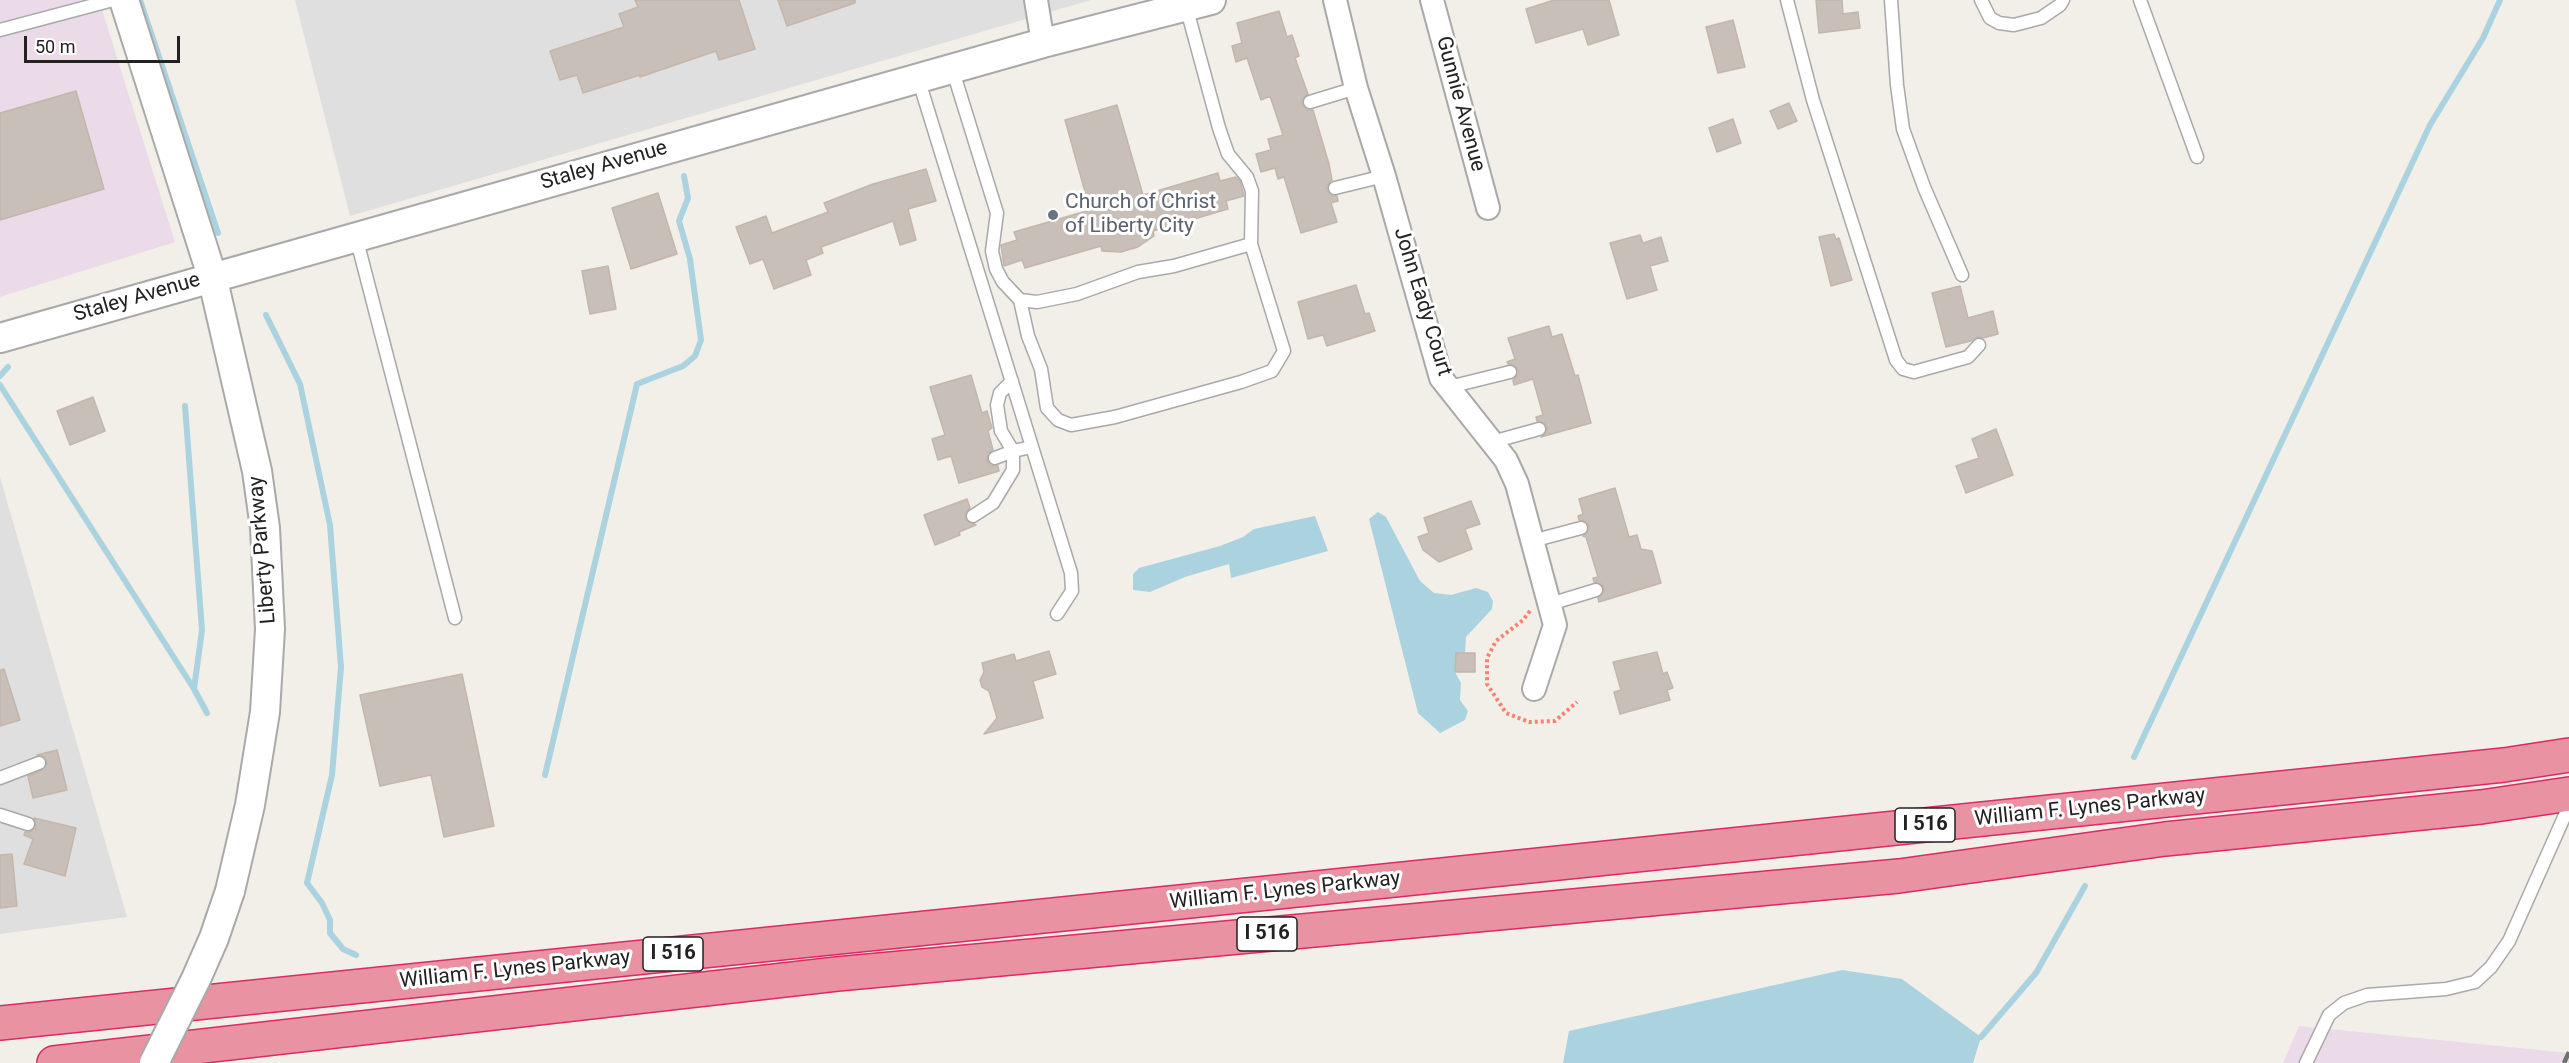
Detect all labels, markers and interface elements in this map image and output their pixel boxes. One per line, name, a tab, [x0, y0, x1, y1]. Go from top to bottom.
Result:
scale bar	[27, 24, 183, 62]
street label: Gunnie Avenue	[1430, 34, 1490, 174]
text: 50 m	[35, 36, 75, 57]
street label: Staley Avenue	[538, 136, 670, 196]
place label: Church of Christ of Liberty City	[1065, 190, 1216, 240]
marker: Church of Christ of Liberty City	[1046, 208, 1060, 222]
street label: John Eady Court	[1387, 225, 1457, 379]
street label: Staley Avenue	[71, 268, 203, 328]
street label: Liberty Parkway	[244, 475, 282, 625]
street label: William F. Lynes Parkway	[1973, 783, 2207, 833]
road number: I 516	[1895, 808, 1955, 842]
street label: William F. Lynes Parkway	[1168, 866, 1402, 916]
road number: I 516	[1237, 917, 1297, 951]
road number: I 516	[643, 937, 703, 971]
street label: William F. Lynes Parkway	[398, 945, 632, 995]

